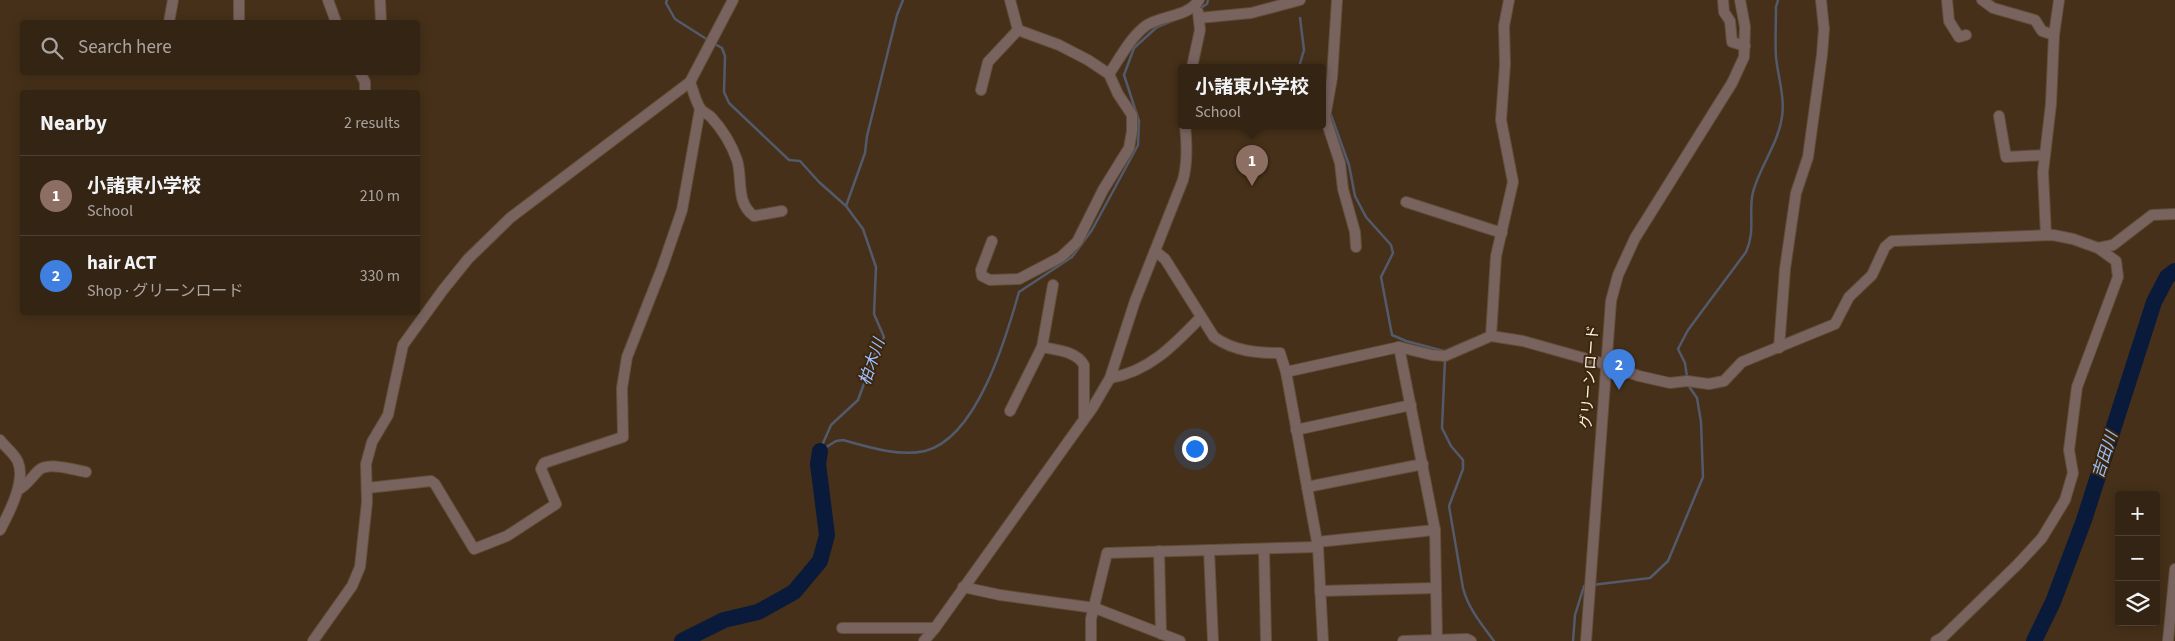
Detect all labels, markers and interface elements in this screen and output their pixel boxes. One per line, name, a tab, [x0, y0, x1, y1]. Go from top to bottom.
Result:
search box	[20, 20, 420, 75]
icon: search	[38, 34, 66, 62]
text: Search here	[78, 34, 172, 61]
popup	[1178, 64, 1326, 129]
text: 小諸東小学校	[1195, 74, 1309, 101]
text: School	[1195, 101, 1241, 123]
text: Nearby	[40, 108, 107, 138]
text: 2 results	[344, 112, 400, 134]
pin: 1	[1236, 145, 1268, 186]
text: 小諸東小学校	[87, 173, 201, 200]
text: 1	[52, 185, 60, 207]
text: 210 m	[360, 185, 400, 207]
text: School	[87, 200, 133, 222]
text: hair ACT	[87, 250, 157, 277]
text: 2	[52, 265, 60, 287]
text: 330 m	[360, 265, 400, 287]
text: Shop · グリーンロード	[87, 280, 243, 302]
street label: グリーンロード	[1576, 324, 1604, 430]
water label: 柏木川	[854, 334, 891, 388]
pin: 2	[1603, 349, 1635, 390]
water label: 吉田川	[2087, 427, 2123, 481]
your location	[1182, 436, 1208, 462]
map controls	[2115, 491, 2160, 626]
button: +	[2115, 491, 2160, 536]
button: −	[2115, 536, 2160, 581]
button: layers	[2115, 581, 2160, 626]

